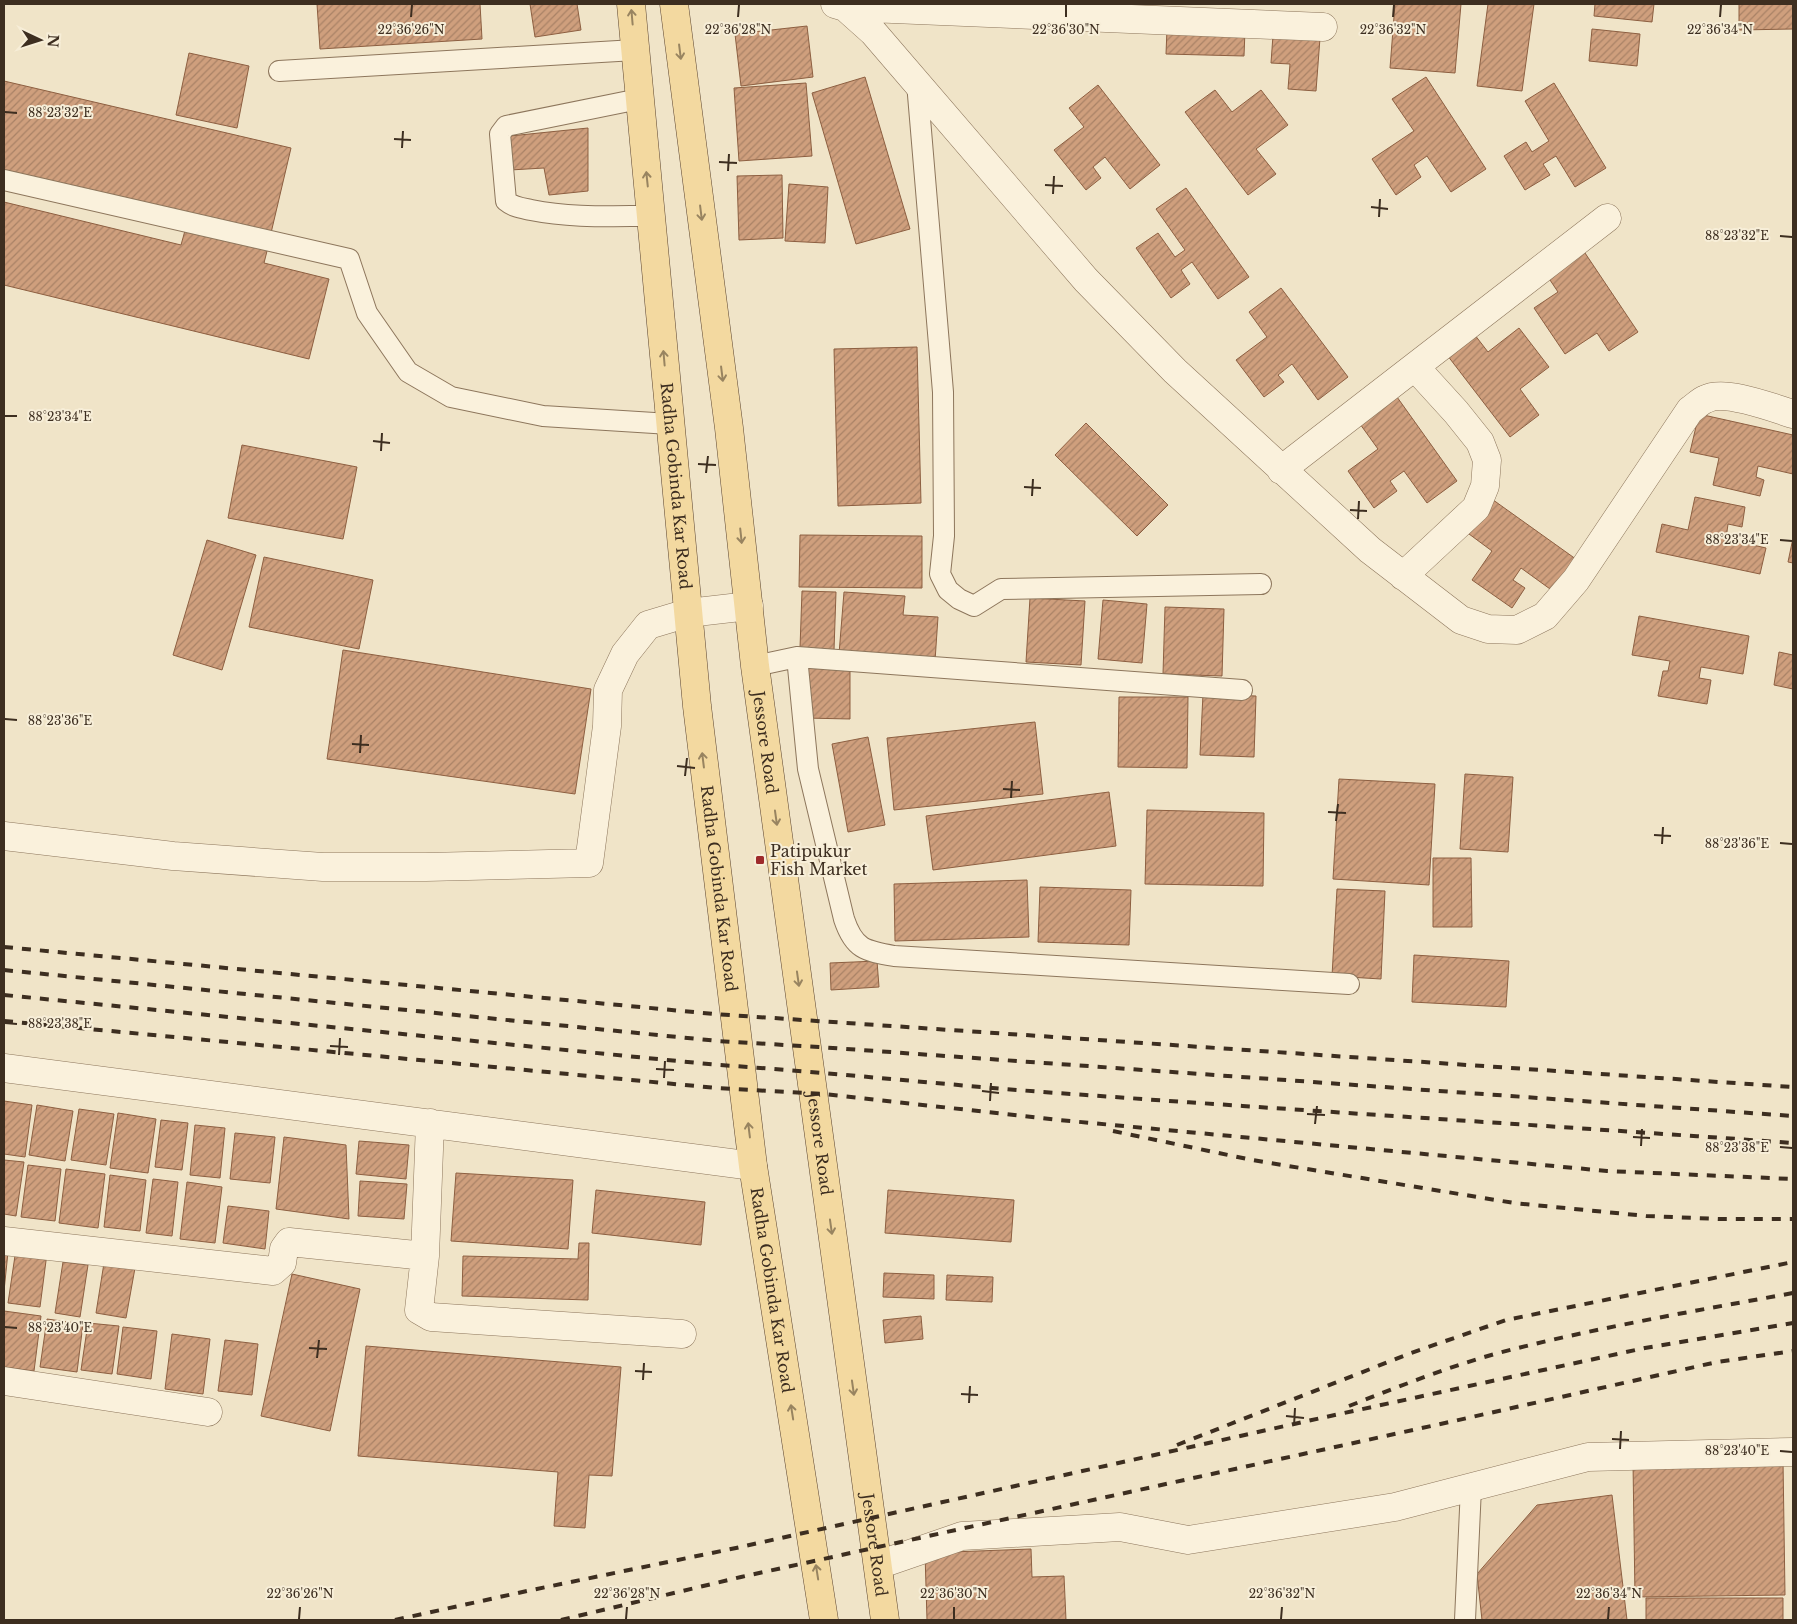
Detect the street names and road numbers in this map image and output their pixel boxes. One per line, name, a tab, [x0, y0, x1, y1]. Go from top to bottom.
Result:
street label: Radha Gobinda Kar Road	[657, 381, 696, 590]
street label: Jessore Road	[748, 688, 782, 795]
street label: Radha Gobinda Kar Road	[697, 784, 742, 993]
street label: Jessore Road	[803, 1089, 837, 1197]
street label: Radha Gobinda Kar Road	[746, 1186, 798, 1394]
street label: Jessore Road	[858, 1490, 892, 1598]

